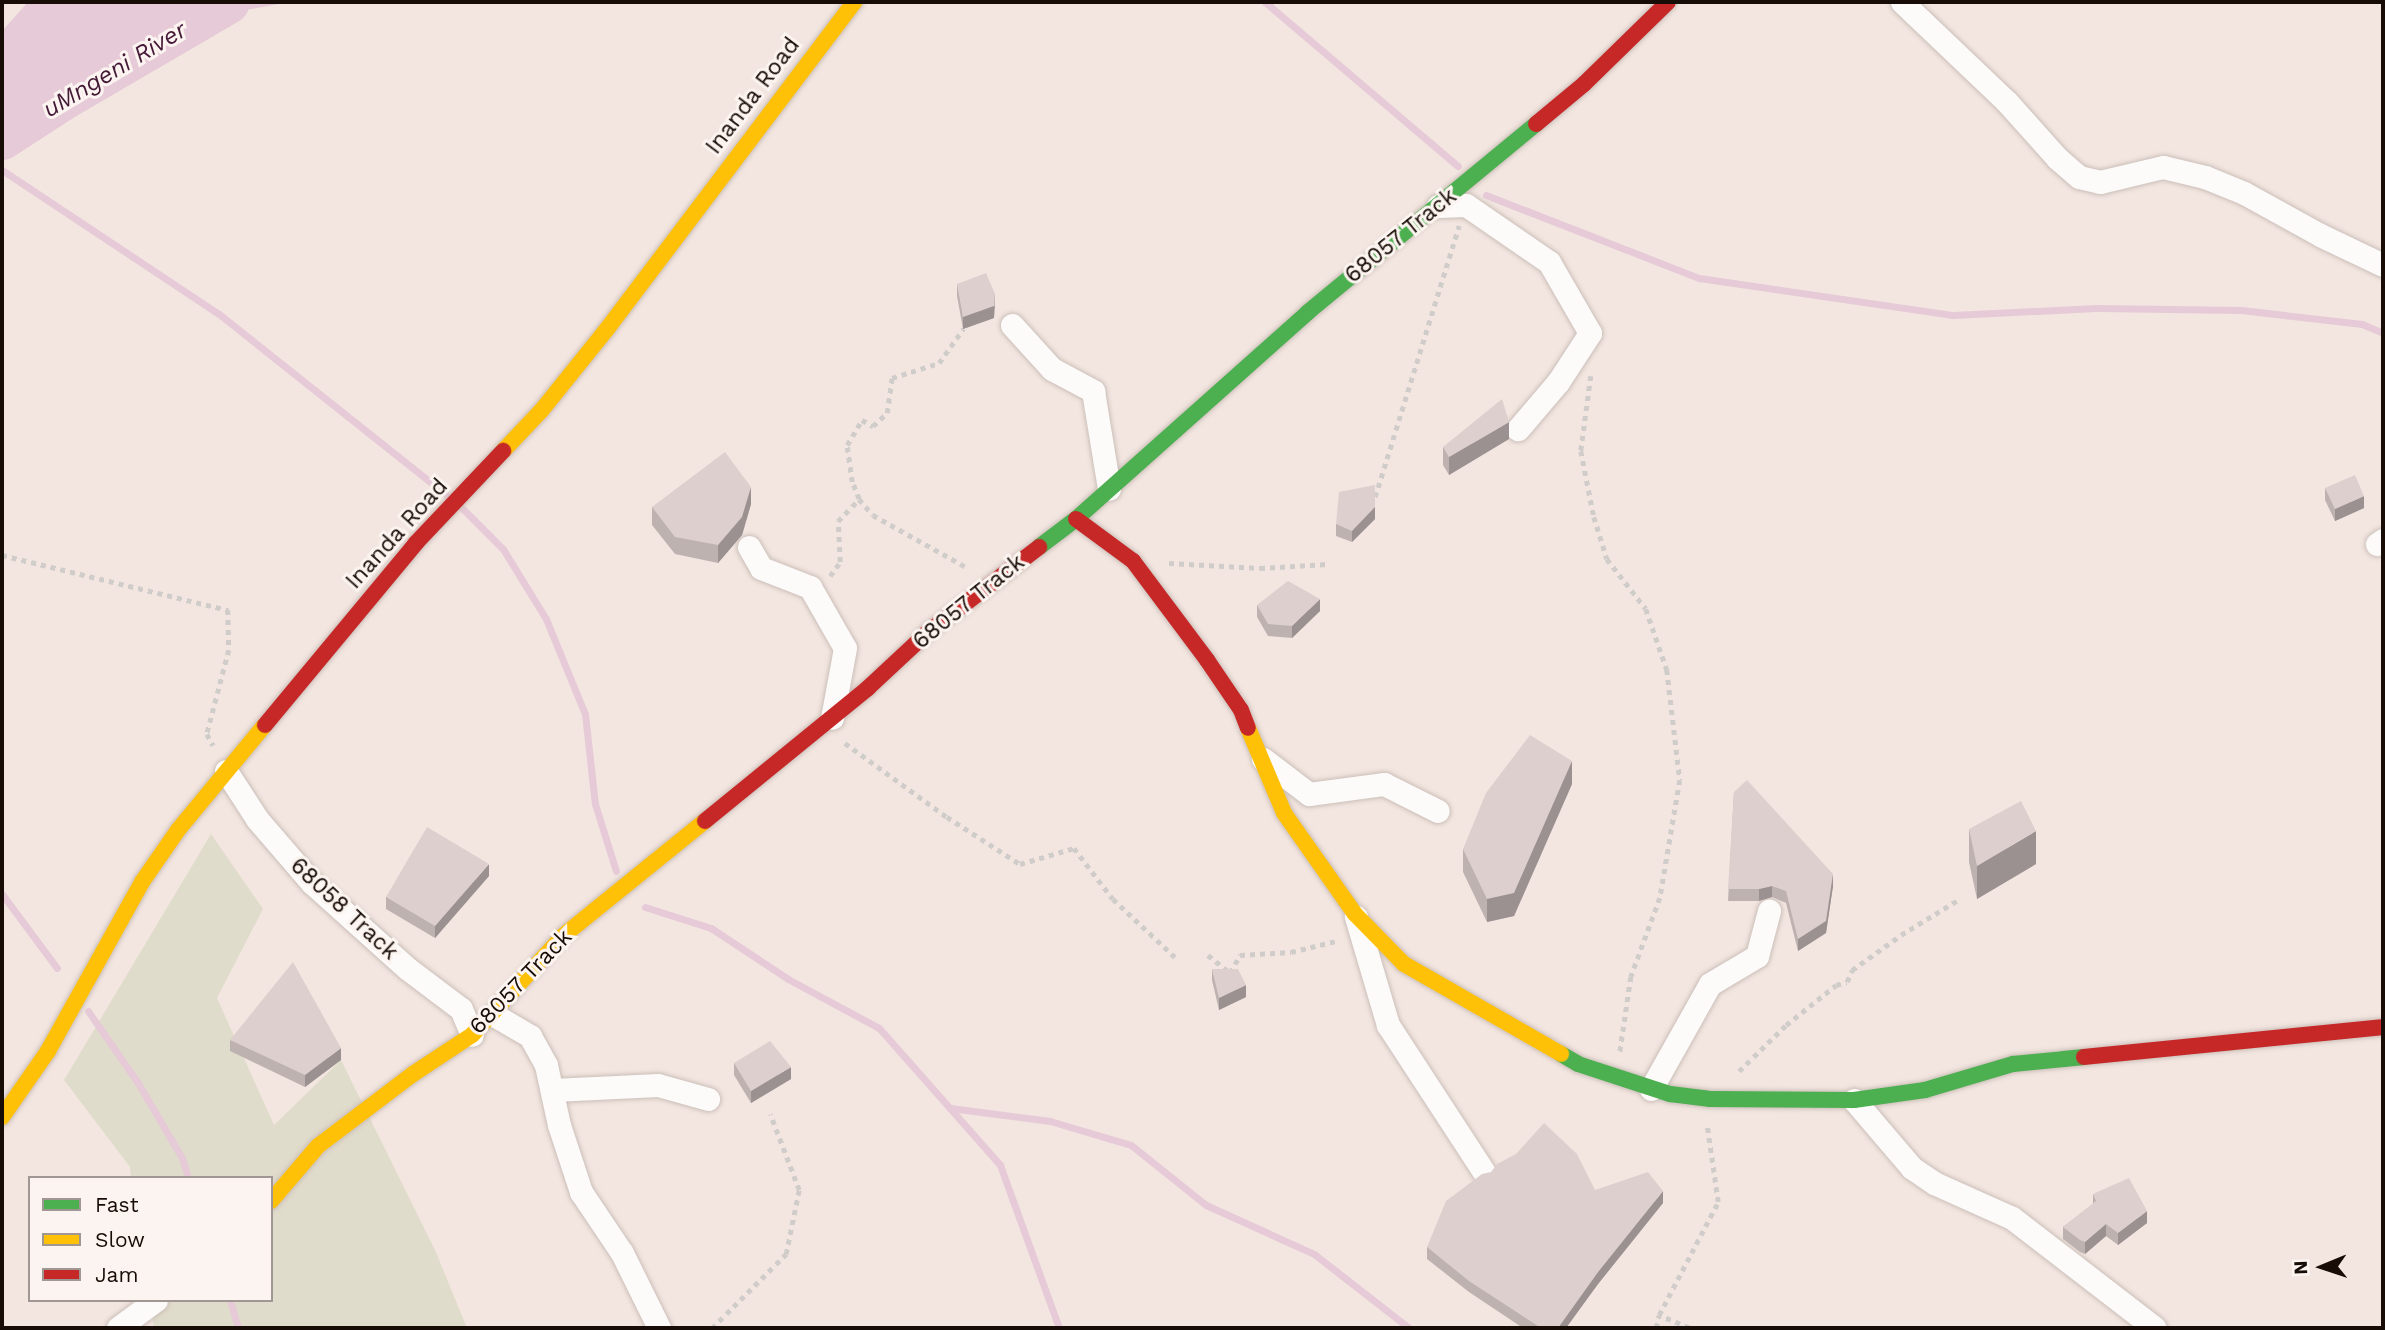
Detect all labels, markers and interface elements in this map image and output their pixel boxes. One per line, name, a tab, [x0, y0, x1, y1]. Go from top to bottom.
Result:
water label: uMngeni River	[38, 16, 192, 124]
street label: Inanda Road	[700, 32, 806, 160]
street label: 68057 Track	[1339, 182, 1463, 290]
street label: Inanda Road	[340, 473, 454, 595]
street label: 68057 Track	[907, 548, 1031, 656]
street label: 68058 Track	[284, 852, 404, 966]
street label: 68057 Track	[464, 923, 578, 1041]
legend	[28, 1176, 273, 1302]
text: Fast	[95, 1192, 139, 1217]
text: Slow	[95, 1227, 145, 1252]
north arrow	[2287, 1232, 2357, 1302]
text: N	[2289, 1260, 2312, 1275]
text: Jam	[95, 1262, 138, 1287]

